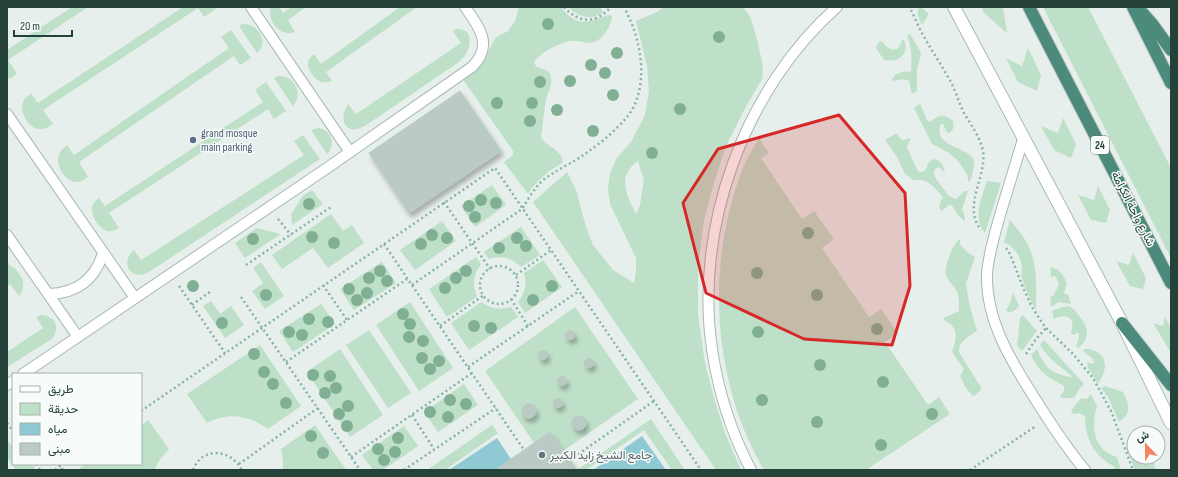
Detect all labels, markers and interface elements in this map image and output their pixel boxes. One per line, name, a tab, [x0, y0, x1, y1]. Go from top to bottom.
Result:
scale bar	[14, 12, 72, 38]
text: 20 m	[20, 19, 40, 34]
place label: grand mosque main parking	[201, 126, 258, 155]
marker: grand mosque main parking	[188, 135, 198, 145]
road number: 24	[1091, 136, 1109, 154]
street label: شارع واحة الكرامة	[1107, 169, 1158, 249]
legend	[12, 373, 142, 465]
text: طريق	[48, 382, 74, 397]
text: حديقة	[48, 402, 78, 417]
text: مياه	[48, 422, 67, 437]
north arrow	[1126, 425, 1166, 465]
text: ش	[1134, 428, 1151, 445]
text: مبنى	[48, 442, 70, 457]
place label: جامع الشيخ زايد الكبير	[549, 448, 652, 464]
marker: جامع الشيخ زايد الكبير	[537, 450, 547, 460]

